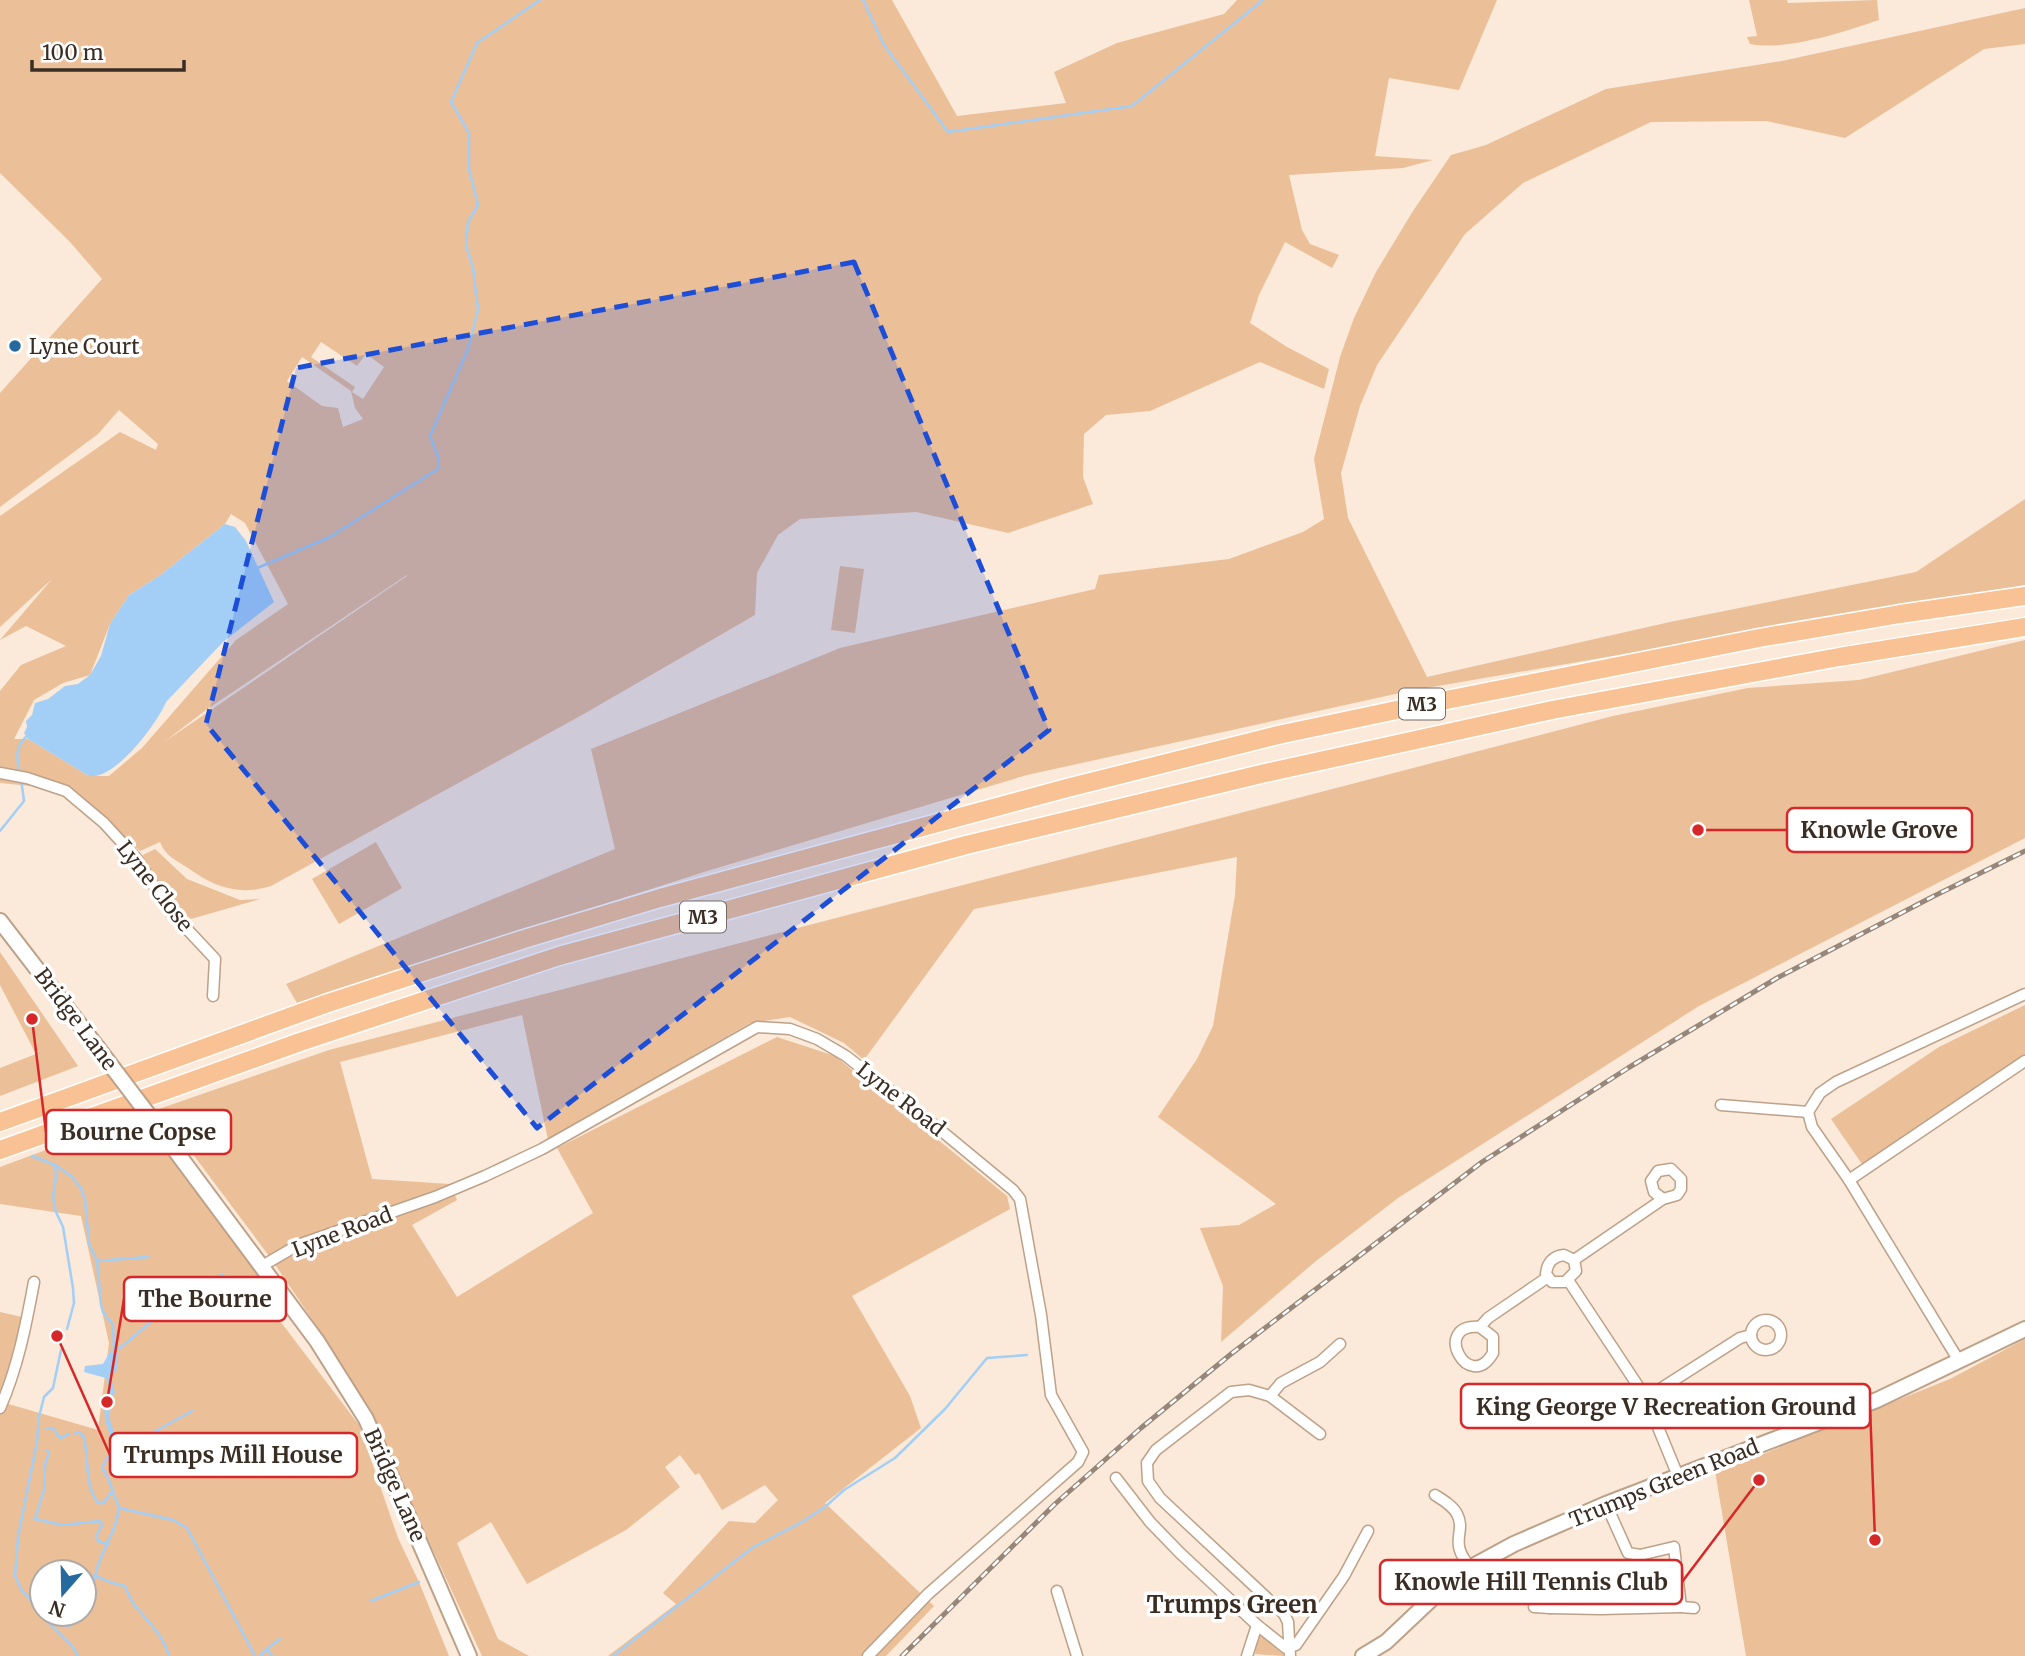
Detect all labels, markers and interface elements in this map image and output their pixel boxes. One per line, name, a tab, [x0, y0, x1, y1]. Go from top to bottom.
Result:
scale bar	[32, 28, 184, 72]
text: 100 m	[42, 39, 104, 66]
place label: Lyne Court	[29, 333, 139, 360]
marker: Lyne Court	[7, 338, 23, 354]
road number: M3	[1399, 688, 1445, 720]
callout: Knowle Grove	[1787, 808, 1972, 852]
text: Knowle Grove	[1800, 815, 1958, 844]
street label: Lyne Close	[111, 835, 199, 937]
road number: M3	[680, 902, 726, 932]
street label: Bridge Lane	[29, 963, 123, 1076]
street label: Lyne Road	[851, 1056, 951, 1142]
callout: Bourne Copse	[46, 1110, 231, 1154]
text: Bourne Copse	[60, 1117, 216, 1146]
street label: Lyne Road	[288, 1200, 396, 1263]
callout: The Bourne	[124, 1277, 286, 1321]
text: The Bourne	[138, 1284, 272, 1313]
callout: King George V Recreation Ground	[1461, 1384, 1870, 1428]
text: King George V Recreation Ground	[1476, 1392, 1856, 1421]
street label: Bridge Lane	[358, 1424, 432, 1546]
callout: Trumps Mill House	[110, 1433, 357, 1477]
street label: Trumps Green Road	[1565, 1433, 1763, 1533]
text: Trumps Mill House	[123, 1440, 343, 1469]
north arrow	[28, 1558, 98, 1628]
callout: Knowle Hill Tennis Club	[1380, 1560, 1682, 1604]
text: Knowle Hill Tennis Club	[1394, 1567, 1668, 1596]
district label: Trumps Green	[1147, 1589, 1317, 1620]
text: N	[46, 1595, 68, 1623]

